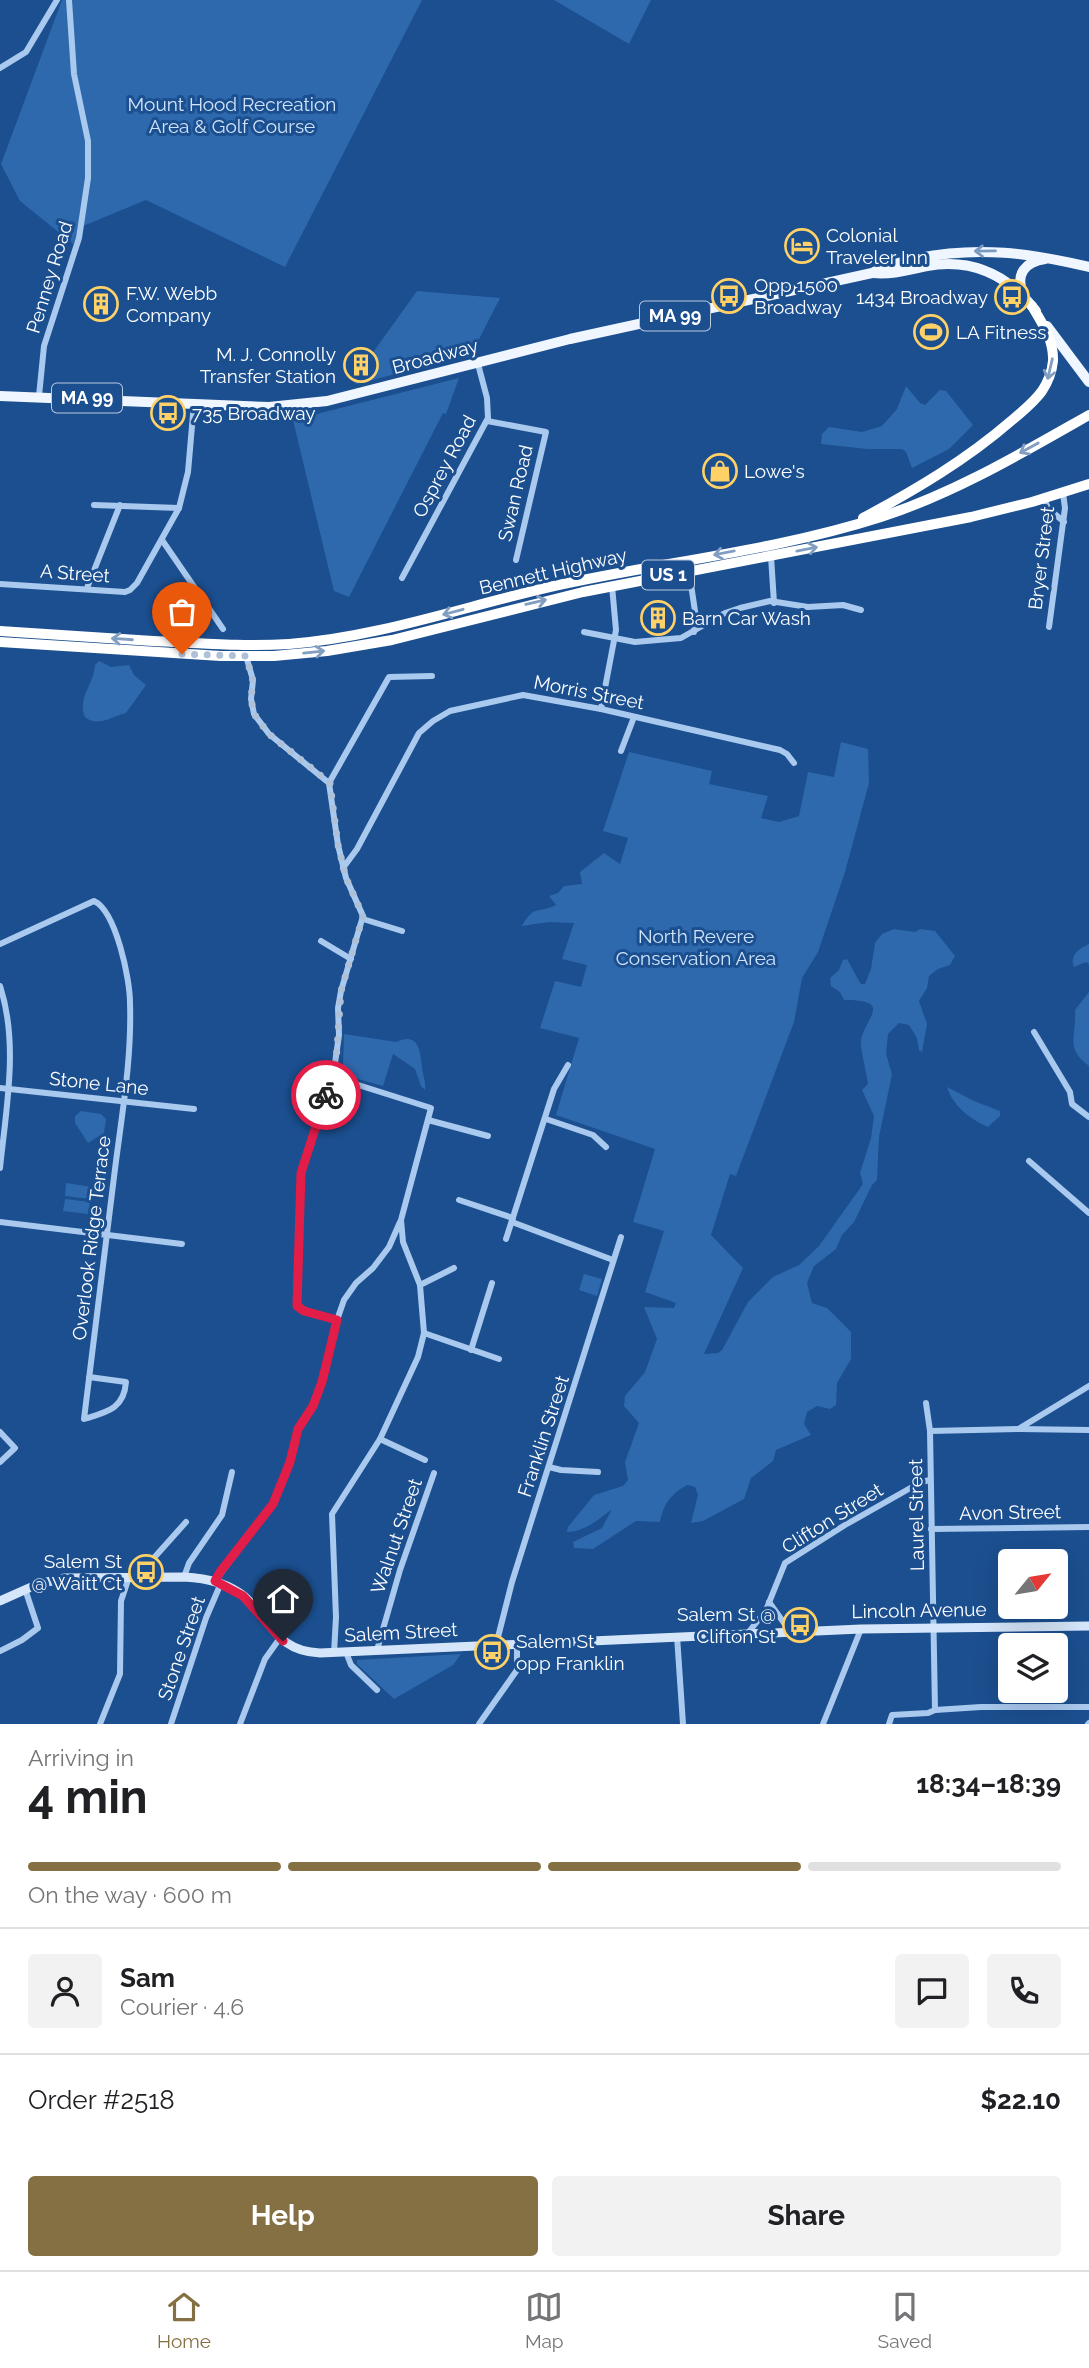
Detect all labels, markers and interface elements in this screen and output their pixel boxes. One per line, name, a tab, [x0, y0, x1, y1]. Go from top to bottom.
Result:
park label: Mount Hood Recreation Area & Golf Course	[128, 93, 336, 137]
street label: Penney Road	[22, 218, 76, 336]
place label: Colonial Traveler Inn	[826, 224, 928, 268]
hotel icon: Colonial Traveler Inn	[783, 227, 821, 265]
one-way arrow	[974, 245, 997, 258]
place label: Opp 1500 Broadway	[754, 274, 842, 318]
bus stop icon: Opp 1500 Broadway	[710, 277, 748, 315]
bus stop icon: 1434 Broadway	[993, 278, 1031, 316]
place label: F.W. Webb Company	[126, 282, 217, 326]
building icon: F.W. Webb Company	[82, 285, 120, 323]
place label: 1434 Broadway	[856, 286, 988, 308]
road number: MA 99	[640, 302, 710, 330]
sports icon: LA Fitness	[912, 313, 950, 351]
place label: LA Fitness	[956, 321, 1046, 343]
street label: Broadway	[390, 334, 480, 378]
place label: M. J. Connolly Transfer Station	[200, 343, 336, 387]
building icon: M. J. Connolly Transfer Station	[342, 346, 380, 384]
one-way arrow	[1043, 357, 1056, 380]
road number: MA 99	[52, 384, 122, 412]
bus stop icon: 735 Broadway	[149, 394, 187, 432]
place label: 735 Broadway	[192, 402, 316, 424]
street label: Osprey Road	[408, 411, 480, 521]
one-way arrow	[1020, 441, 1040, 455]
street label: Swan Road	[493, 443, 537, 543]
shop icon: Lowe's	[701, 452, 739, 490]
place label: Lowe's	[744, 460, 805, 482]
street label: Bryer Street	[1024, 504, 1058, 611]
one-way arrow	[795, 542, 818, 555]
street label: Bennett Highway	[477, 543, 629, 599]
one-way arrow	[713, 547, 736, 561]
street label: A Street	[39, 560, 111, 586]
road number: US 1	[642, 560, 694, 590]
pin	[152, 582, 212, 654]
icon: bag	[163, 593, 201, 631]
one-way arrow	[524, 595, 547, 608]
building icon: Barn Car Wash	[639, 599, 677, 637]
one-way arrow	[443, 606, 465, 619]
place label: Barn Car Wash	[682, 607, 811, 629]
one-way arrow	[110, 632, 133, 645]
one-way arrow	[302, 646, 325, 659]
street label: Morris Street	[532, 671, 647, 714]
park label: North Revere Conservation Area	[616, 925, 776, 969]
courier	[291, 1060, 361, 1130]
street label: Stone Lane	[48, 1067, 150, 1099]
icon: bike	[307, 1076, 345, 1114]
street label: Overlook Ridge Terrace	[68, 1135, 114, 1341]
street label: Franklin Street	[513, 1372, 573, 1500]
street label: Laurel Street	[904, 1458, 928, 1571]
street label: Walnut Street	[366, 1475, 426, 1597]
street label: Clifton Street	[778, 1478, 887, 1558]
street label: Avon Street	[959, 1500, 1062, 1524]
north arrow	[998, 1549, 1068, 1619]
map controls	[998, 1549, 1068, 1703]
place label: Salem St @ Waitt Ct	[32, 1550, 123, 1594]
bus stop icon: Salem St @ Waitt Ct	[127, 1553, 165, 1591]
pin	[253, 1569, 313, 1641]
icon: home	[264, 1580, 302, 1618]
street label: Stone Street	[153, 1592, 209, 1703]
street label: Lincoln Avenue	[851, 1598, 987, 1622]
place label: Salem St @ Clifton St	[677, 1603, 777, 1647]
bus stop icon: Salem St @ Clifton St	[781, 1606, 819, 1644]
street label: Salem Street	[344, 1618, 459, 1646]
place label: Salem St opp Franklin	[516, 1630, 625, 1674]
bus stop icon: Salem St opp Franklin	[473, 1633, 511, 1671]
button: layers	[998, 1633, 1068, 1703]
text: Arriving in	[28, 1744, 134, 1771]
text: 18:34–18:39	[916, 1769, 1061, 1799]
text: 4 min	[28, 1770, 148, 1824]
text: On the way · 600 m	[28, 1881, 232, 1908]
button: person	[28, 1954, 102, 2028]
button: chat	[895, 1954, 969, 2028]
button: phone	[987, 1954, 1061, 2028]
text: Sam	[120, 1963, 175, 1993]
text: Courier · 4.6	[120, 1993, 244, 2020]
text: Order #2518	[28, 2085, 175, 2115]
text: $22.10	[981, 2085, 1061, 2115]
button: Help	[28, 2176, 538, 2256]
button: Share	[552, 2176, 1061, 2256]
tab: Home	[157, 2288, 211, 2352]
tab: Map	[525, 2288, 564, 2352]
tab: Saved	[878, 2288, 932, 2352]

